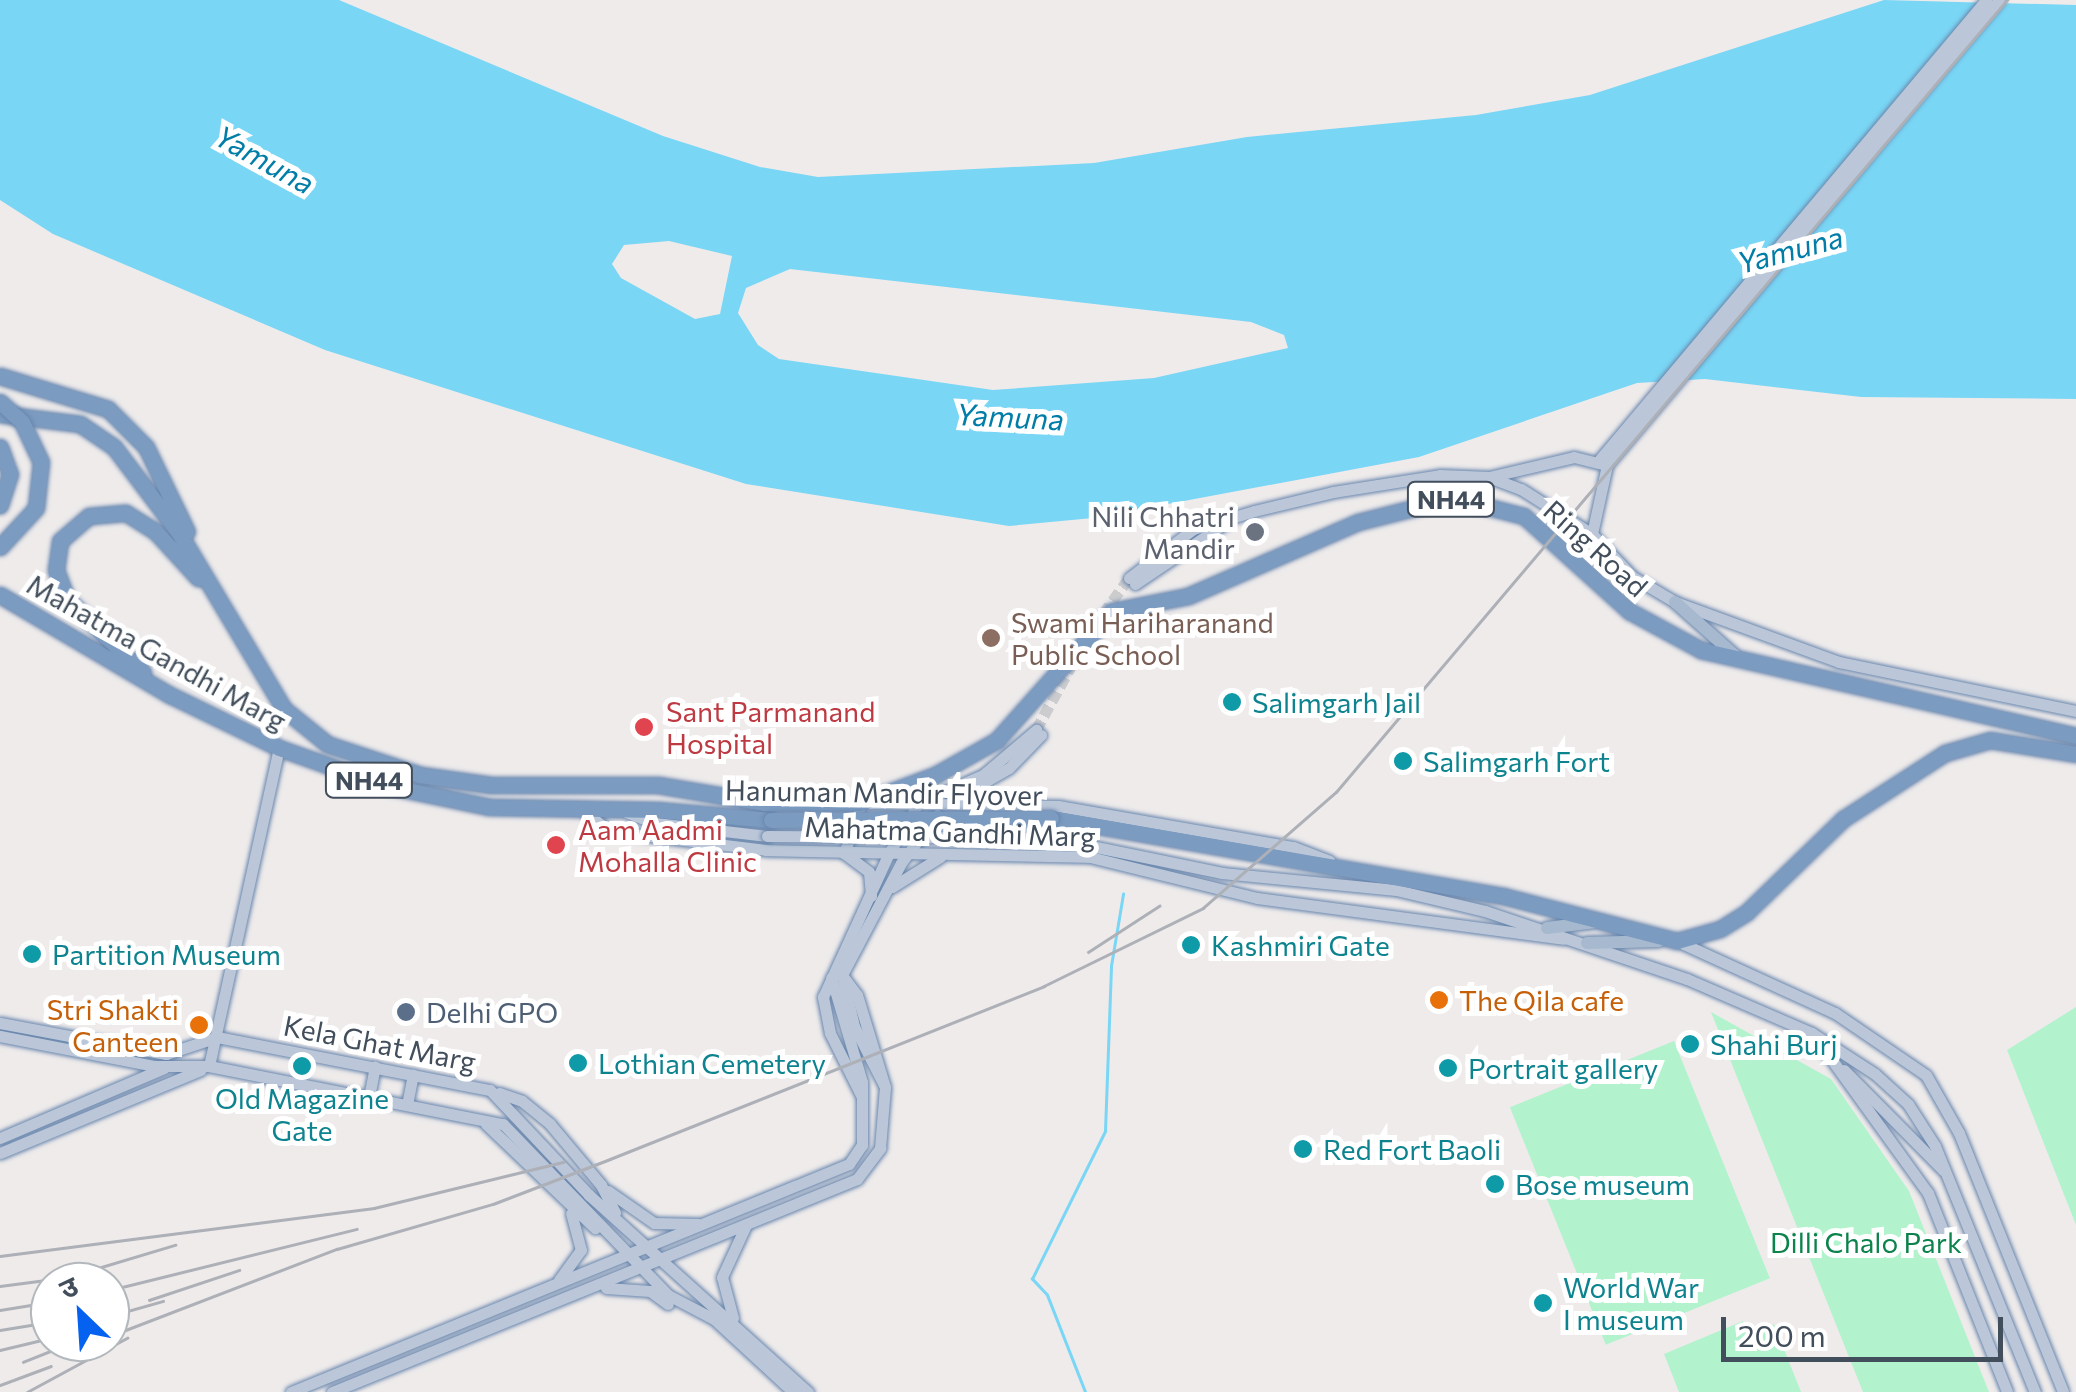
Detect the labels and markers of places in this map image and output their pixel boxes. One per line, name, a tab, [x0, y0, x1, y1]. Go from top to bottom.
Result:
place label: Nili Chhatri Mandir	[1091, 499, 1235, 565]
marker: Nili Chhatri Mandir	[1244, 521, 1266, 543]
place label: Swami Hariharanand Public School	[1011, 605, 1274, 671]
marker: Swami Hariharanand Public School	[980, 627, 1002, 649]
place label: Salimgarh Jail	[1252, 685, 1421, 719]
marker: Salimgarh Jail	[1221, 691, 1243, 713]
place label: Sant Parmanand Hospital	[666, 694, 875, 760]
marker: Sant Parmanand Hospital	[631, 714, 657, 740]
place label: Salimgarh Fort	[1423, 744, 1610, 778]
marker: Salimgarh Fort	[1392, 750, 1414, 772]
place label: Aam Aadmi Mohalla Clinic	[578, 812, 757, 878]
marker: Aam Aadmi Mohalla Clinic	[543, 832, 569, 858]
place label: Kashmiri Gate	[1211, 928, 1390, 962]
marker: Kashmiri Gate	[1180, 934, 1202, 956]
place label: Partition Museum	[52, 937, 281, 971]
marker: Partition Museum	[21, 943, 43, 965]
place label: The Qila cafe	[1459, 983, 1624, 1017]
marker: The Qila cafe	[1428, 989, 1450, 1011]
place label: Stri Shakti Canteen	[47, 992, 179, 1058]
place label: Delhi GPO	[426, 995, 558, 1029]
marker: Delhi GPO	[395, 1001, 417, 1023]
marker: Stri Shakti Canteen	[188, 1014, 210, 1036]
place label: Shahi Burj	[1710, 1027, 1838, 1061]
marker: Shahi Burj	[1679, 1033, 1701, 1055]
place label: Lothian Cemetery	[598, 1046, 826, 1080]
place label: Portrait gallery	[1468, 1051, 1658, 1085]
marker: Lothian Cemetery	[567, 1052, 589, 1074]
marker: Old Magazine Gate	[291, 1055, 313, 1077]
marker: Portrait gallery	[1437, 1057, 1459, 1079]
place label: Old Magazine Gate	[215, 1081, 389, 1147]
place label: Red Fort Baoli	[1323, 1132, 1501, 1166]
marker: Red Fort Baoli	[1292, 1138, 1314, 1160]
place label: Bose museum	[1515, 1167, 1690, 1201]
marker: Bose museum	[1484, 1173, 1506, 1195]
place label: World War I museum	[1563, 1270, 1699, 1336]
marker: World War I museum	[1532, 1292, 1554, 1314]

